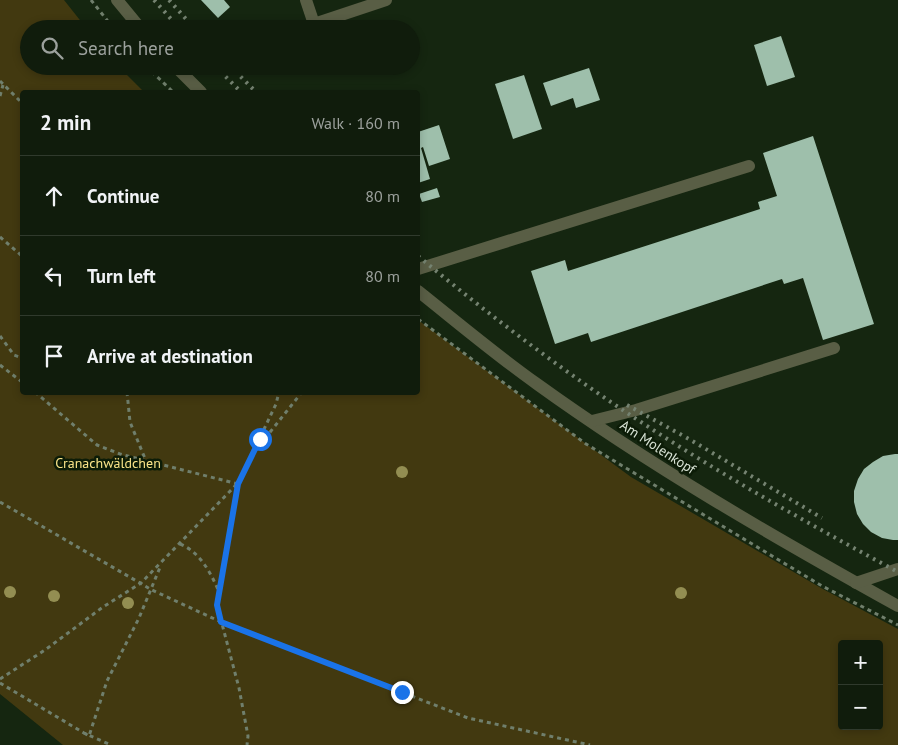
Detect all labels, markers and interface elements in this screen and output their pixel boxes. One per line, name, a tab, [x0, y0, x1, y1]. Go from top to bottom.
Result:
search box	[20, 20, 420, 75]
icon: search	[38, 34, 66, 62]
text: Search here	[78, 36, 174, 60]
text: 2 min	[40, 109, 91, 136]
text: Walk · 160 m	[311, 113, 400, 133]
icon: ahead	[40, 182, 68, 210]
text: Continue	[87, 184, 159, 208]
text: 80 m	[365, 186, 400, 206]
icon: left	[40, 262, 68, 290]
text: Turn left	[87, 264, 156, 288]
text: 80 m	[365, 266, 400, 286]
icon: arrive	[40, 342, 68, 370]
text: Arrive at destination	[87, 344, 253, 368]
street label: Am Molenkopf	[617, 416, 700, 478]
route start	[249, 428, 272, 451]
park label: Cranachwäldchen	[55, 454, 161, 472]
map controls	[838, 640, 883, 730]
button: +	[838, 640, 883, 685]
route end	[391, 681, 414, 704]
button: −	[838, 685, 883, 730]

